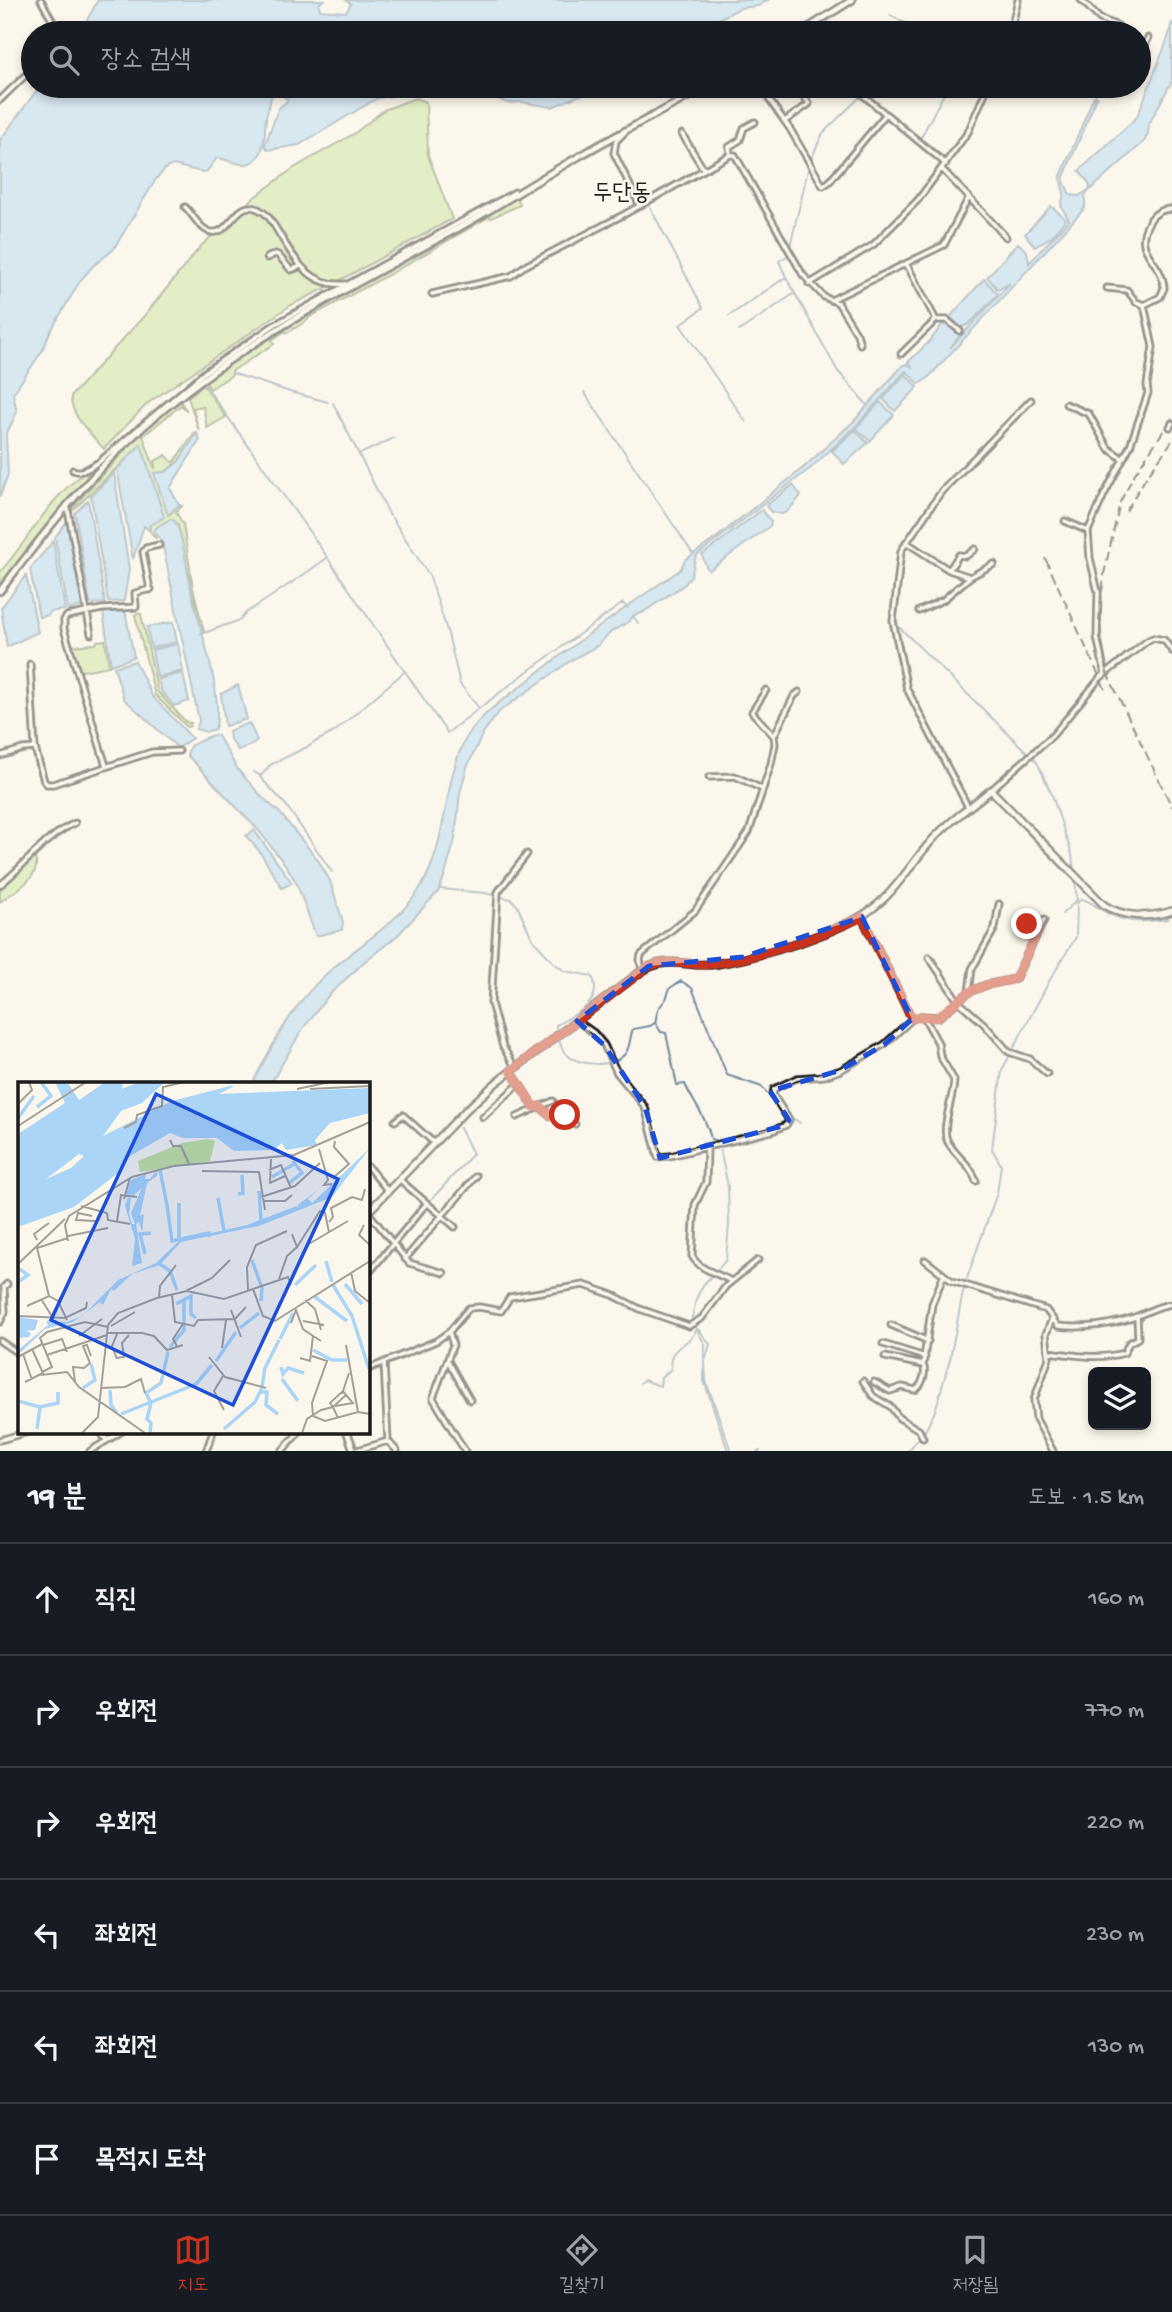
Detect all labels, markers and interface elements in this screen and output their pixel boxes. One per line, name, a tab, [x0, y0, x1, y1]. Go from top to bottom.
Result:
search box	[21, 21, 1151, 98]
icon: search	[45, 41, 83, 79]
text: 장소 검색	[101, 46, 191, 77]
district label: 두단동	[593, 180, 651, 209]
route end	[1011, 908, 1042, 939]
inset map	[18, 1082, 369, 1434]
route start	[549, 1099, 580, 1130]
map controls	[1088, 1367, 1151, 1430]
button: layers	[1088, 1367, 1151, 1430]
text: 19 분	[28, 1482, 86, 1517]
text: 도보 · 1.5 km	[1028, 1485, 1144, 1512]
icon: ahead	[28, 1580, 66, 1618]
text: 직진	[95, 1586, 137, 1617]
text: 160 m	[1088, 1586, 1144, 1613]
icon: right	[28, 1692, 66, 1730]
text: 우회전	[95, 1698, 158, 1729]
text: 770 m	[1085, 1698, 1144, 1725]
icon: right	[28, 1804, 66, 1842]
text: 우회전	[95, 1810, 158, 1841]
text: 220 m	[1087, 1810, 1144, 1837]
icon: left	[28, 1916, 66, 1954]
text: 좌회전	[95, 1922, 158, 1953]
text: 230 m	[1086, 1922, 1144, 1949]
icon: left	[28, 2028, 66, 2066]
text: 좌회전	[95, 2034, 158, 2065]
text: 130 m	[1088, 2034, 1144, 2061]
icon: arrive	[28, 2140, 66, 2178]
text: 목적지 도착	[95, 2146, 206, 2177]
tab: 지도	[174, 2231, 212, 2298]
tab: 길찾기	[559, 2231, 605, 2298]
tab: 저장됨	[952, 2231, 998, 2298]

